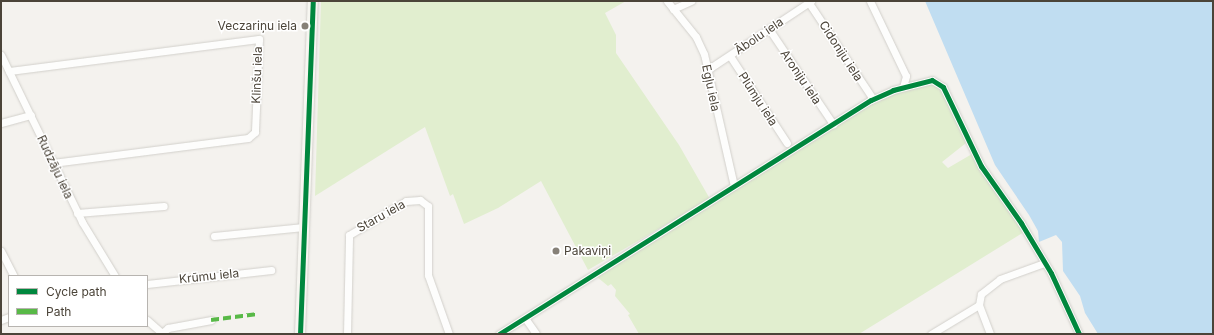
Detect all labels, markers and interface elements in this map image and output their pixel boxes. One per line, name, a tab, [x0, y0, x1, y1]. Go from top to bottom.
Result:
street label: Ābolu iela	[732, 14, 786, 58]
street label: Cidoniju iela	[816, 18, 866, 84]
place label: Veczariņu iela	[218, 19, 297, 33]
marker: Veczariņu iela	[300, 21, 310, 31]
street label: Klinšu iela	[249, 46, 265, 104]
street label: Aroniju iela	[777, 47, 825, 107]
street label: Egļu iela	[699, 63, 723, 113]
street label: Plūmju iela	[735, 69, 781, 129]
street label: Rudzāju iela	[34, 133, 76, 201]
street label: Staru iela	[354, 197, 408, 235]
place label: Pakaviņi	[564, 244, 611, 258]
marker: Pakaviņi	[551, 246, 561, 256]
street label: Krūmu iela	[178, 266, 240, 286]
legend	[8, 275, 148, 327]
text: Cycle path	[46, 284, 107, 299]
text: Path	[46, 304, 71, 319]

